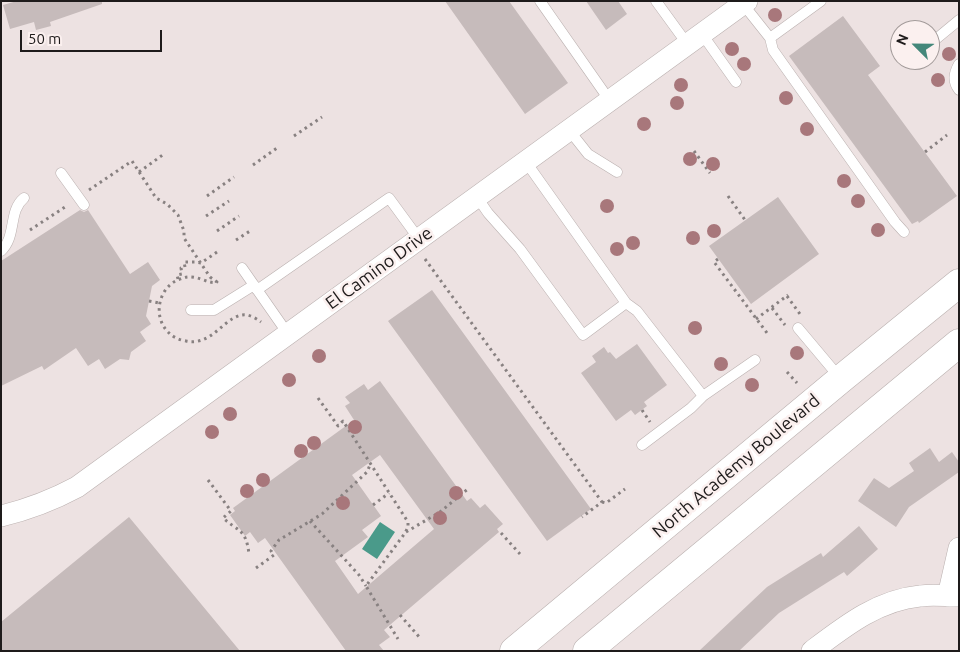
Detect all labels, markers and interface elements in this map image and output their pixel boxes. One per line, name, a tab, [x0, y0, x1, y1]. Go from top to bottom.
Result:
scale bar	[22, 20, 165, 52]
north arrow	[890, 20, 940, 70]
text: 50 m	[28, 30, 61, 47]
text: N	[893, 32, 912, 47]
street label: El Camino Drive	[321, 222, 437, 314]
street label: North Academy Boulevard	[648, 390, 824, 542]

